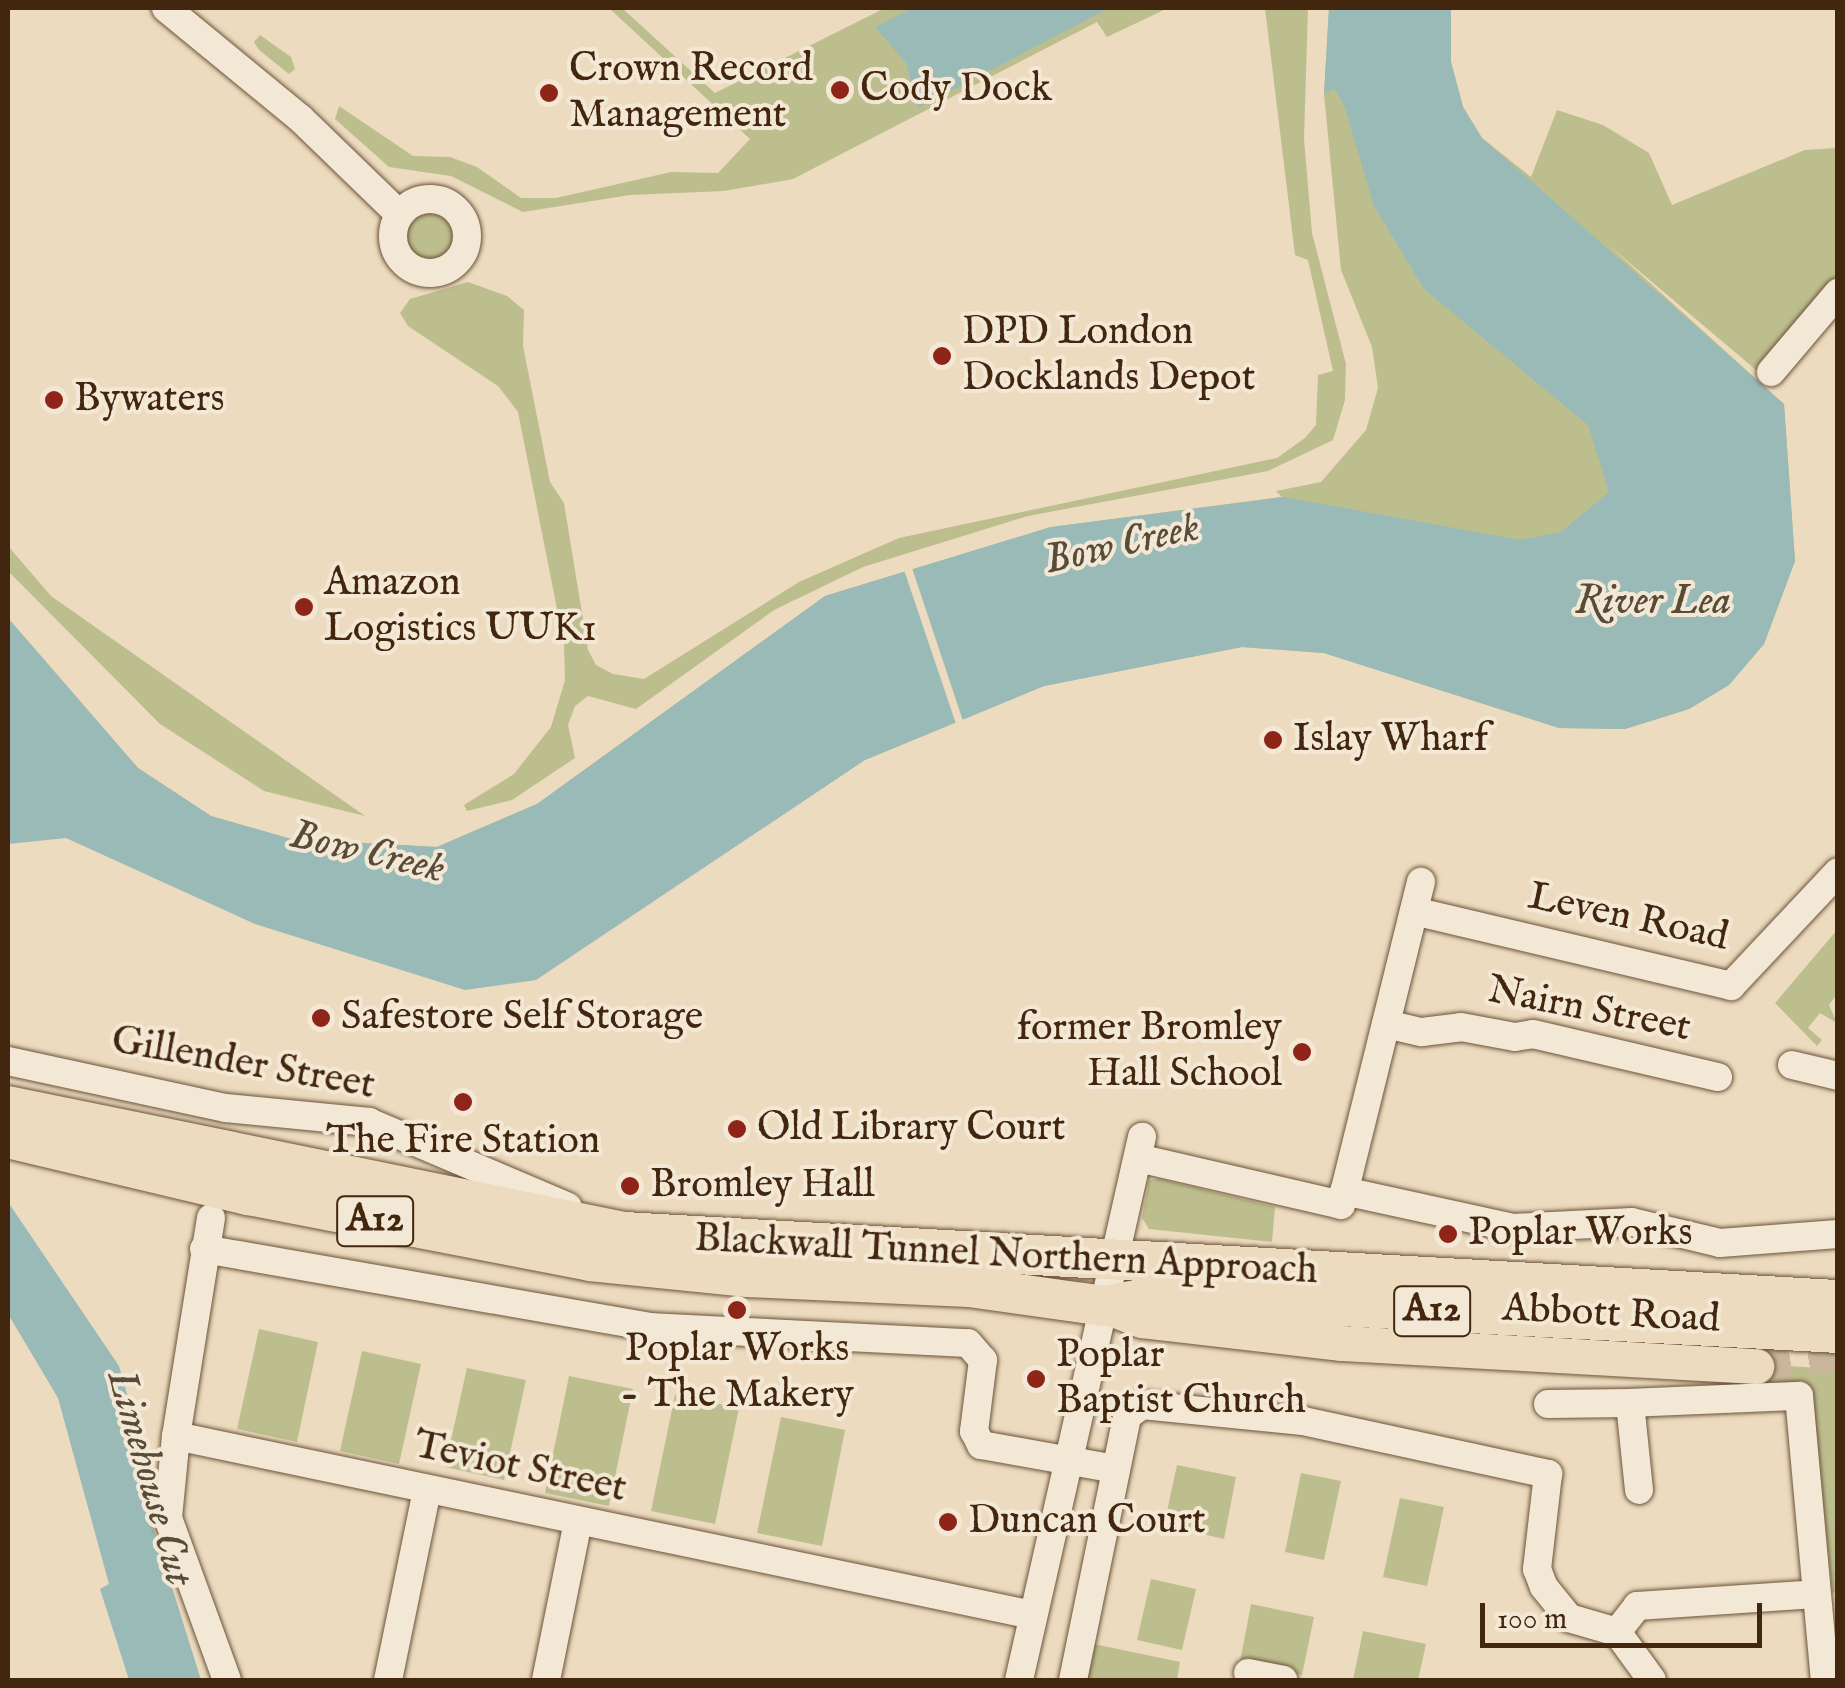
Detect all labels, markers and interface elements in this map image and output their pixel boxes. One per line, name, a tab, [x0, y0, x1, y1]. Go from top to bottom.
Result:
place label: Crown Record Management	[569, 46, 813, 140]
place label: Cody Dock	[860, 66, 1052, 114]
marker: Cody Dock	[829, 79, 851, 101]
marker: Crown Record Management	[538, 82, 560, 104]
place label: DPD London Docklands Depot	[962, 309, 1255, 403]
marker: DPD London Docklands Depot	[931, 345, 953, 367]
place label: Bywaters	[74, 376, 225, 424]
marker: Bywaters	[43, 389, 65, 411]
water label: Bow Creek	[1040, 503, 1204, 587]
place label: Amazon Logistics UUK1	[324, 560, 597, 654]
water label: River Lea	[1575, 577, 1731, 627]
marker: Amazon Logistics UUK1	[293, 596, 315, 618]
place label: Islay Wharf	[1293, 716, 1488, 764]
marker: Islay Wharf	[1262, 729, 1284, 751]
water label: Bow Creek	[285, 811, 449, 895]
street label: Leven Road	[1523, 873, 1733, 963]
street label: Nairn Street	[1484, 967, 1694, 1053]
place label: Safestore Self Storage	[341, 994, 703, 1042]
place label: former Bromley Hall School	[1017, 1005, 1282, 1099]
marker: Safestore Self Storage	[310, 1007, 332, 1029]
street label: Gillender Street	[108, 1017, 378, 1111]
marker: former Bromley Hall School	[1291, 1041, 1313, 1063]
marker: The Fire Station	[452, 1091, 474, 1113]
place label: Old Library Court	[757, 1105, 1065, 1153]
place label: The Fire Station	[326, 1118, 600, 1166]
marker: Old Library Court	[726, 1118, 748, 1140]
place label: Bromley Hall	[650, 1162, 875, 1210]
marker: Bromley Hall	[619, 1175, 641, 1197]
road number: A12	[335, 1188, 415, 1254]
place label: Poplar Works	[1468, 1210, 1693, 1258]
street label: Blackwall Tunnel Northern Approach	[693, 1216, 1319, 1296]
marker: Poplar Works	[1437, 1223, 1459, 1245]
road number: A12	[1392, 1278, 1472, 1344]
street label: Abbott Road	[1501, 1285, 1721, 1345]
marker: Poplar Works - The Makery	[726, 1299, 748, 1321]
place label: Poplar Works - The Makery	[620, 1326, 854, 1420]
place label: Poplar Baptist Church	[1056, 1332, 1306, 1426]
water label: Limehouse Cut	[94, 1364, 204, 1592]
marker: Poplar Baptist Church	[1025, 1368, 1047, 1390]
street label: Teviot Street	[410, 1422, 630, 1514]
place label: Duncan Court	[968, 1498, 1206, 1546]
marker: Duncan Court	[937, 1511, 959, 1533]
scale bar	[1485, 1583, 1768, 1645]
text: 100 m	[1497, 1601, 1567, 1639]

